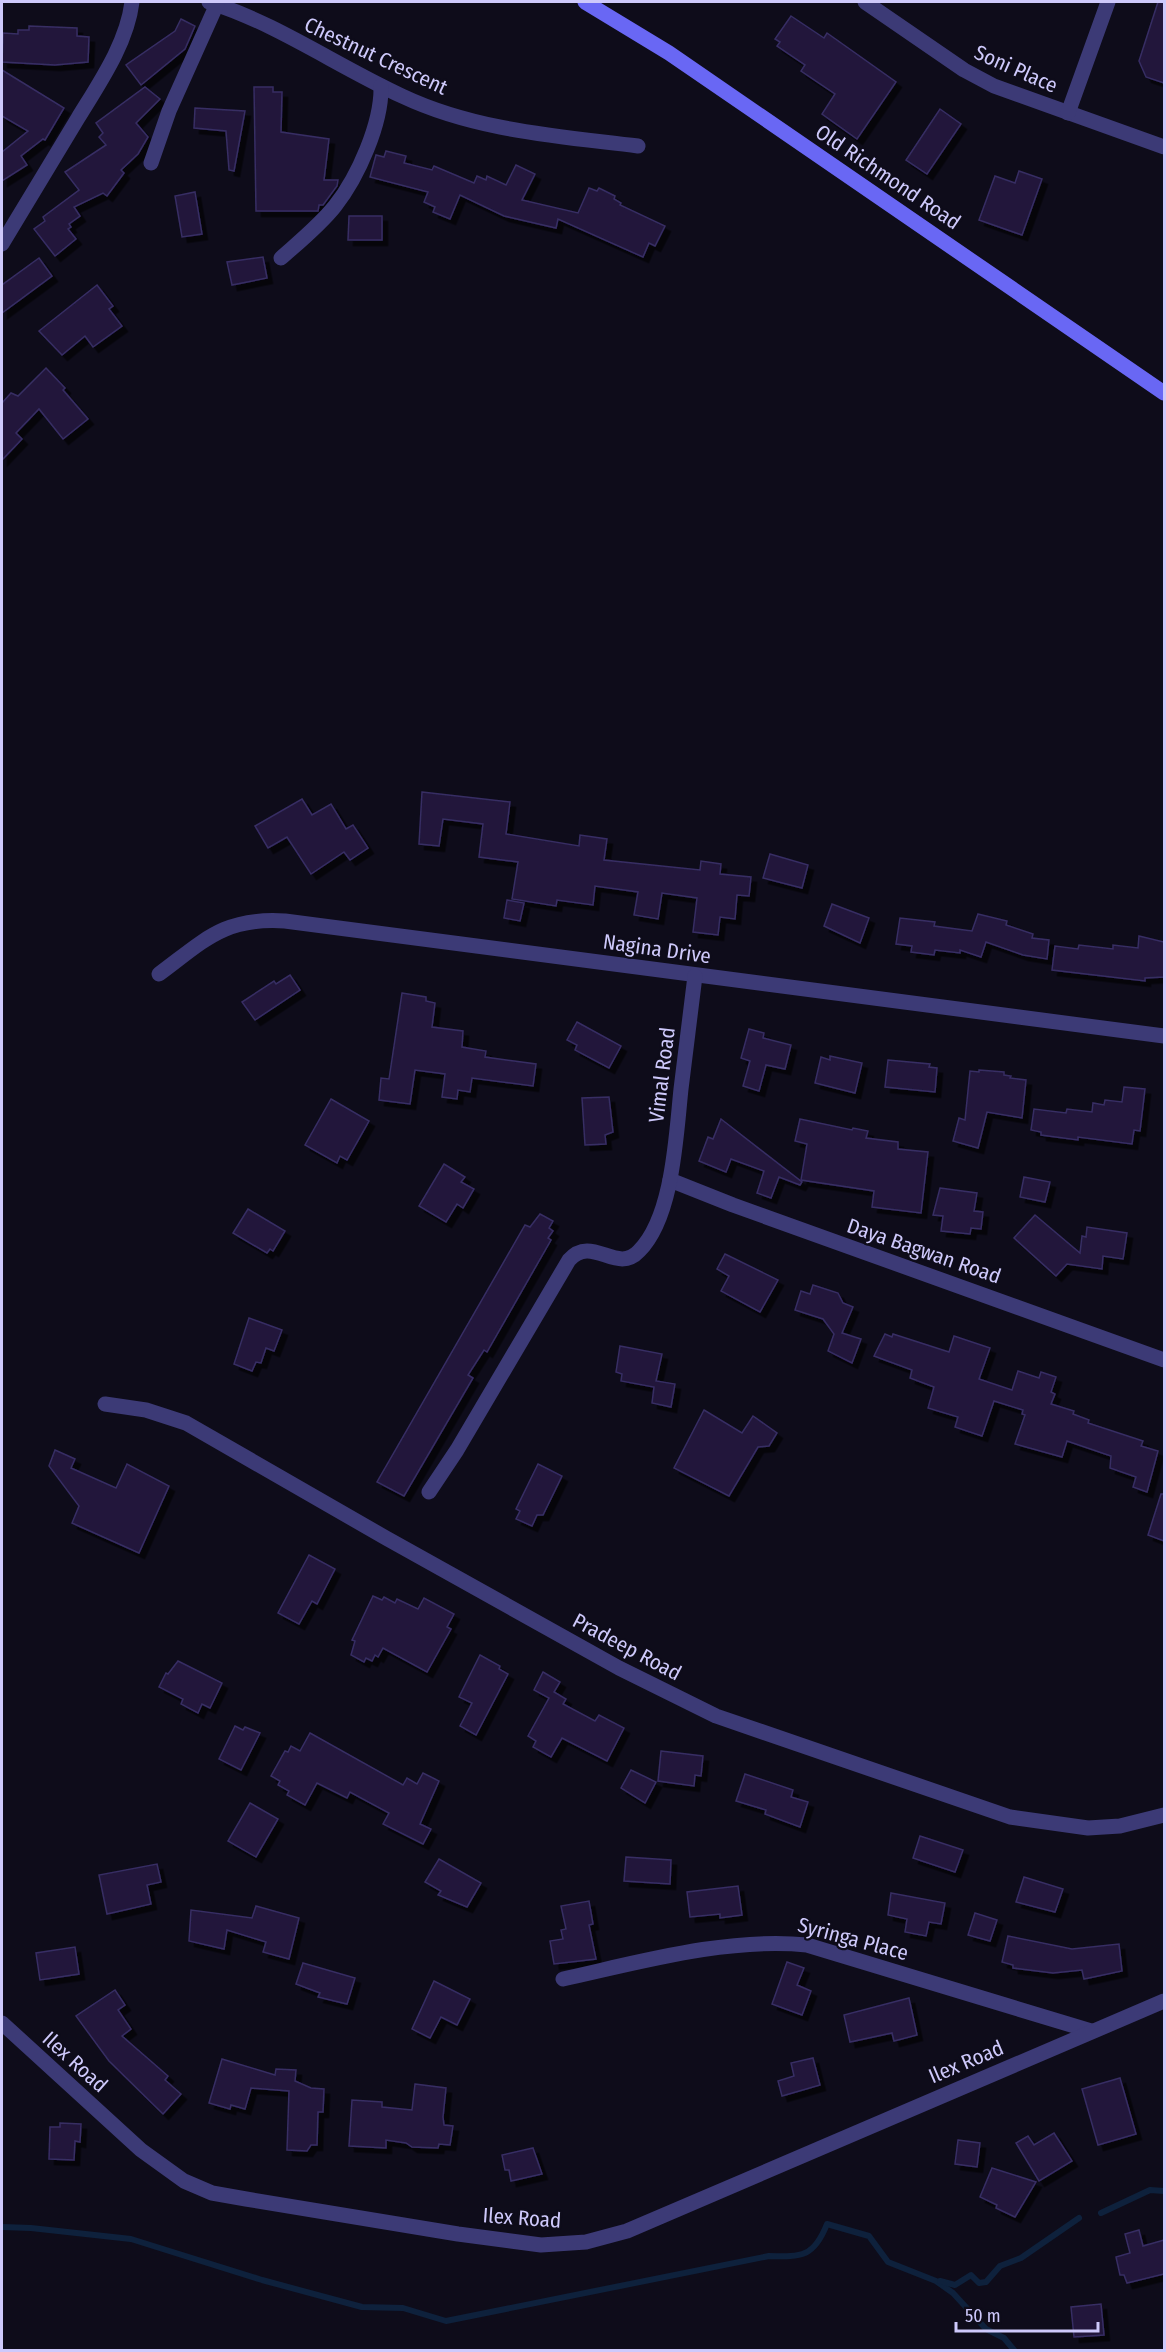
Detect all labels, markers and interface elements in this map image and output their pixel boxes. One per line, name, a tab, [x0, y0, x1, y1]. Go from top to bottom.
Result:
street label: Chestnut Crescent	[300, 11, 452, 101]
street label: Soni Place	[970, 39, 1062, 99]
street label: Old Richmond Road	[810, 119, 966, 235]
street label: Nagina Drive	[601, 929, 713, 969]
street label: Vimal Road	[643, 1026, 681, 1124]
street label: Daya Bagwan Road	[844, 1212, 1004, 1290]
street label: Pradeep Road	[568, 1608, 686, 1686]
street label: Syringa Place	[795, 1912, 911, 1966]
street label: Ilex Road	[37, 2026, 113, 2098]
street label: Ilex Road	[925, 2035, 1007, 2089]
street label: Ilex Road	[482, 2202, 562, 2234]
scale bar	[956, 2295, 1098, 2333]
text: 50 m	[965, 2305, 1001, 2327]

